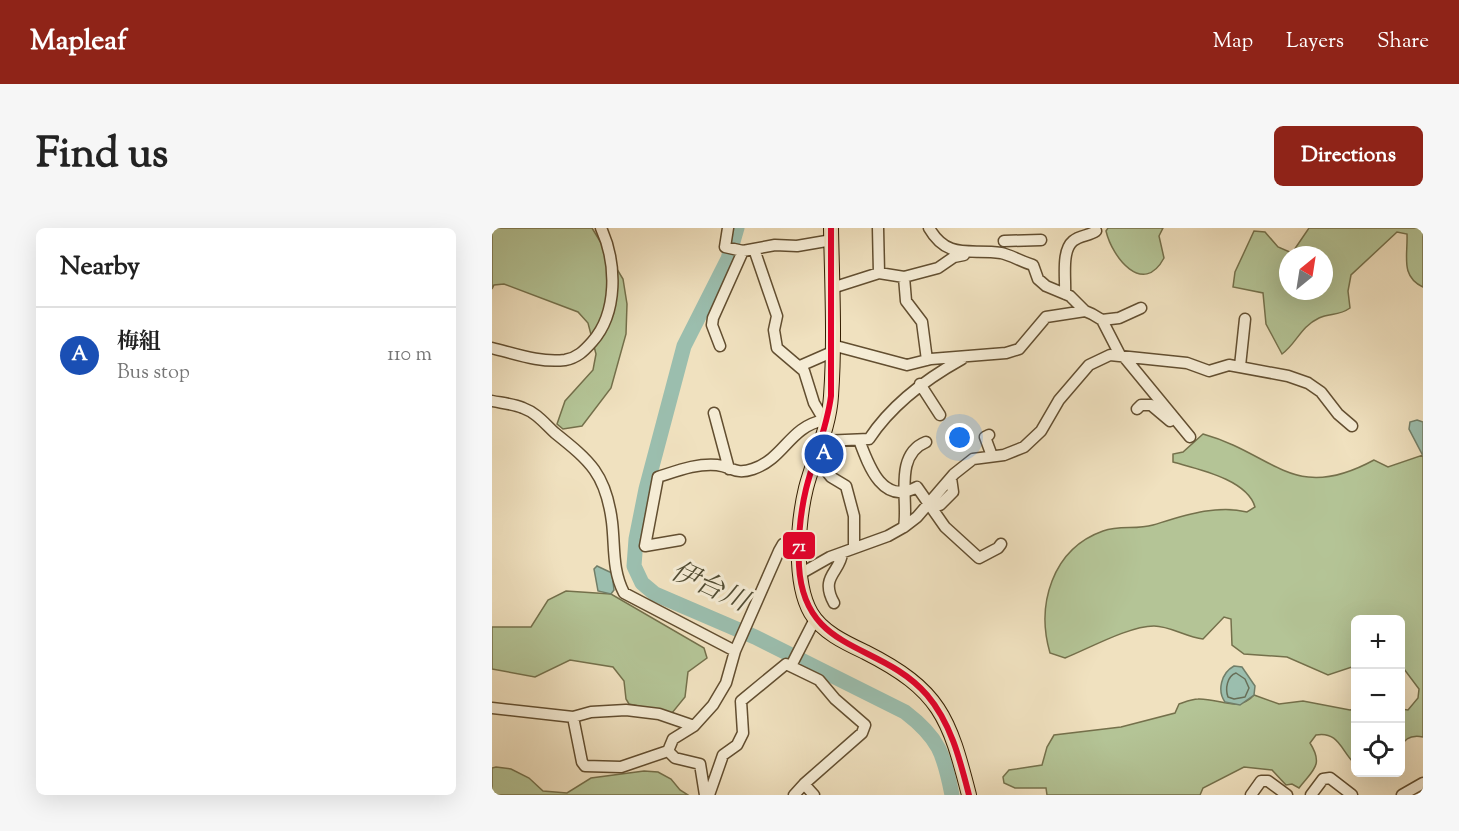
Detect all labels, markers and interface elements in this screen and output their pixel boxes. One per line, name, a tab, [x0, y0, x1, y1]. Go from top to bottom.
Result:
text: Mapleaf	[30, 22, 127, 62]
text: Map	[1213, 27, 1253, 57]
text: Layers	[1286, 27, 1344, 57]
text: Share	[1377, 27, 1429, 57]
text: Find us	[36, 126, 168, 186]
button: Directions	[1274, 126, 1423, 186]
north arrow	[1279, 246, 1333, 300]
text: Nearby	[60, 249, 140, 286]
text: 梅組	[117, 327, 161, 359]
text: A	[71, 341, 88, 370]
text: 110 m	[387, 341, 432, 370]
text: Bus stop	[117, 359, 190, 388]
your location	[945, 423, 974, 452]
pin: A	[804, 432, 844, 476]
line badge: 71	[782, 531, 816, 560]
text: 71	[792, 536, 806, 559]
water label: 伊台川	[664, 553, 757, 624]
map controls	[1351, 615, 1405, 777]
button: +	[1351, 615, 1405, 669]
button: −	[1351, 669, 1405, 723]
button: locate	[1351, 723, 1405, 777]

